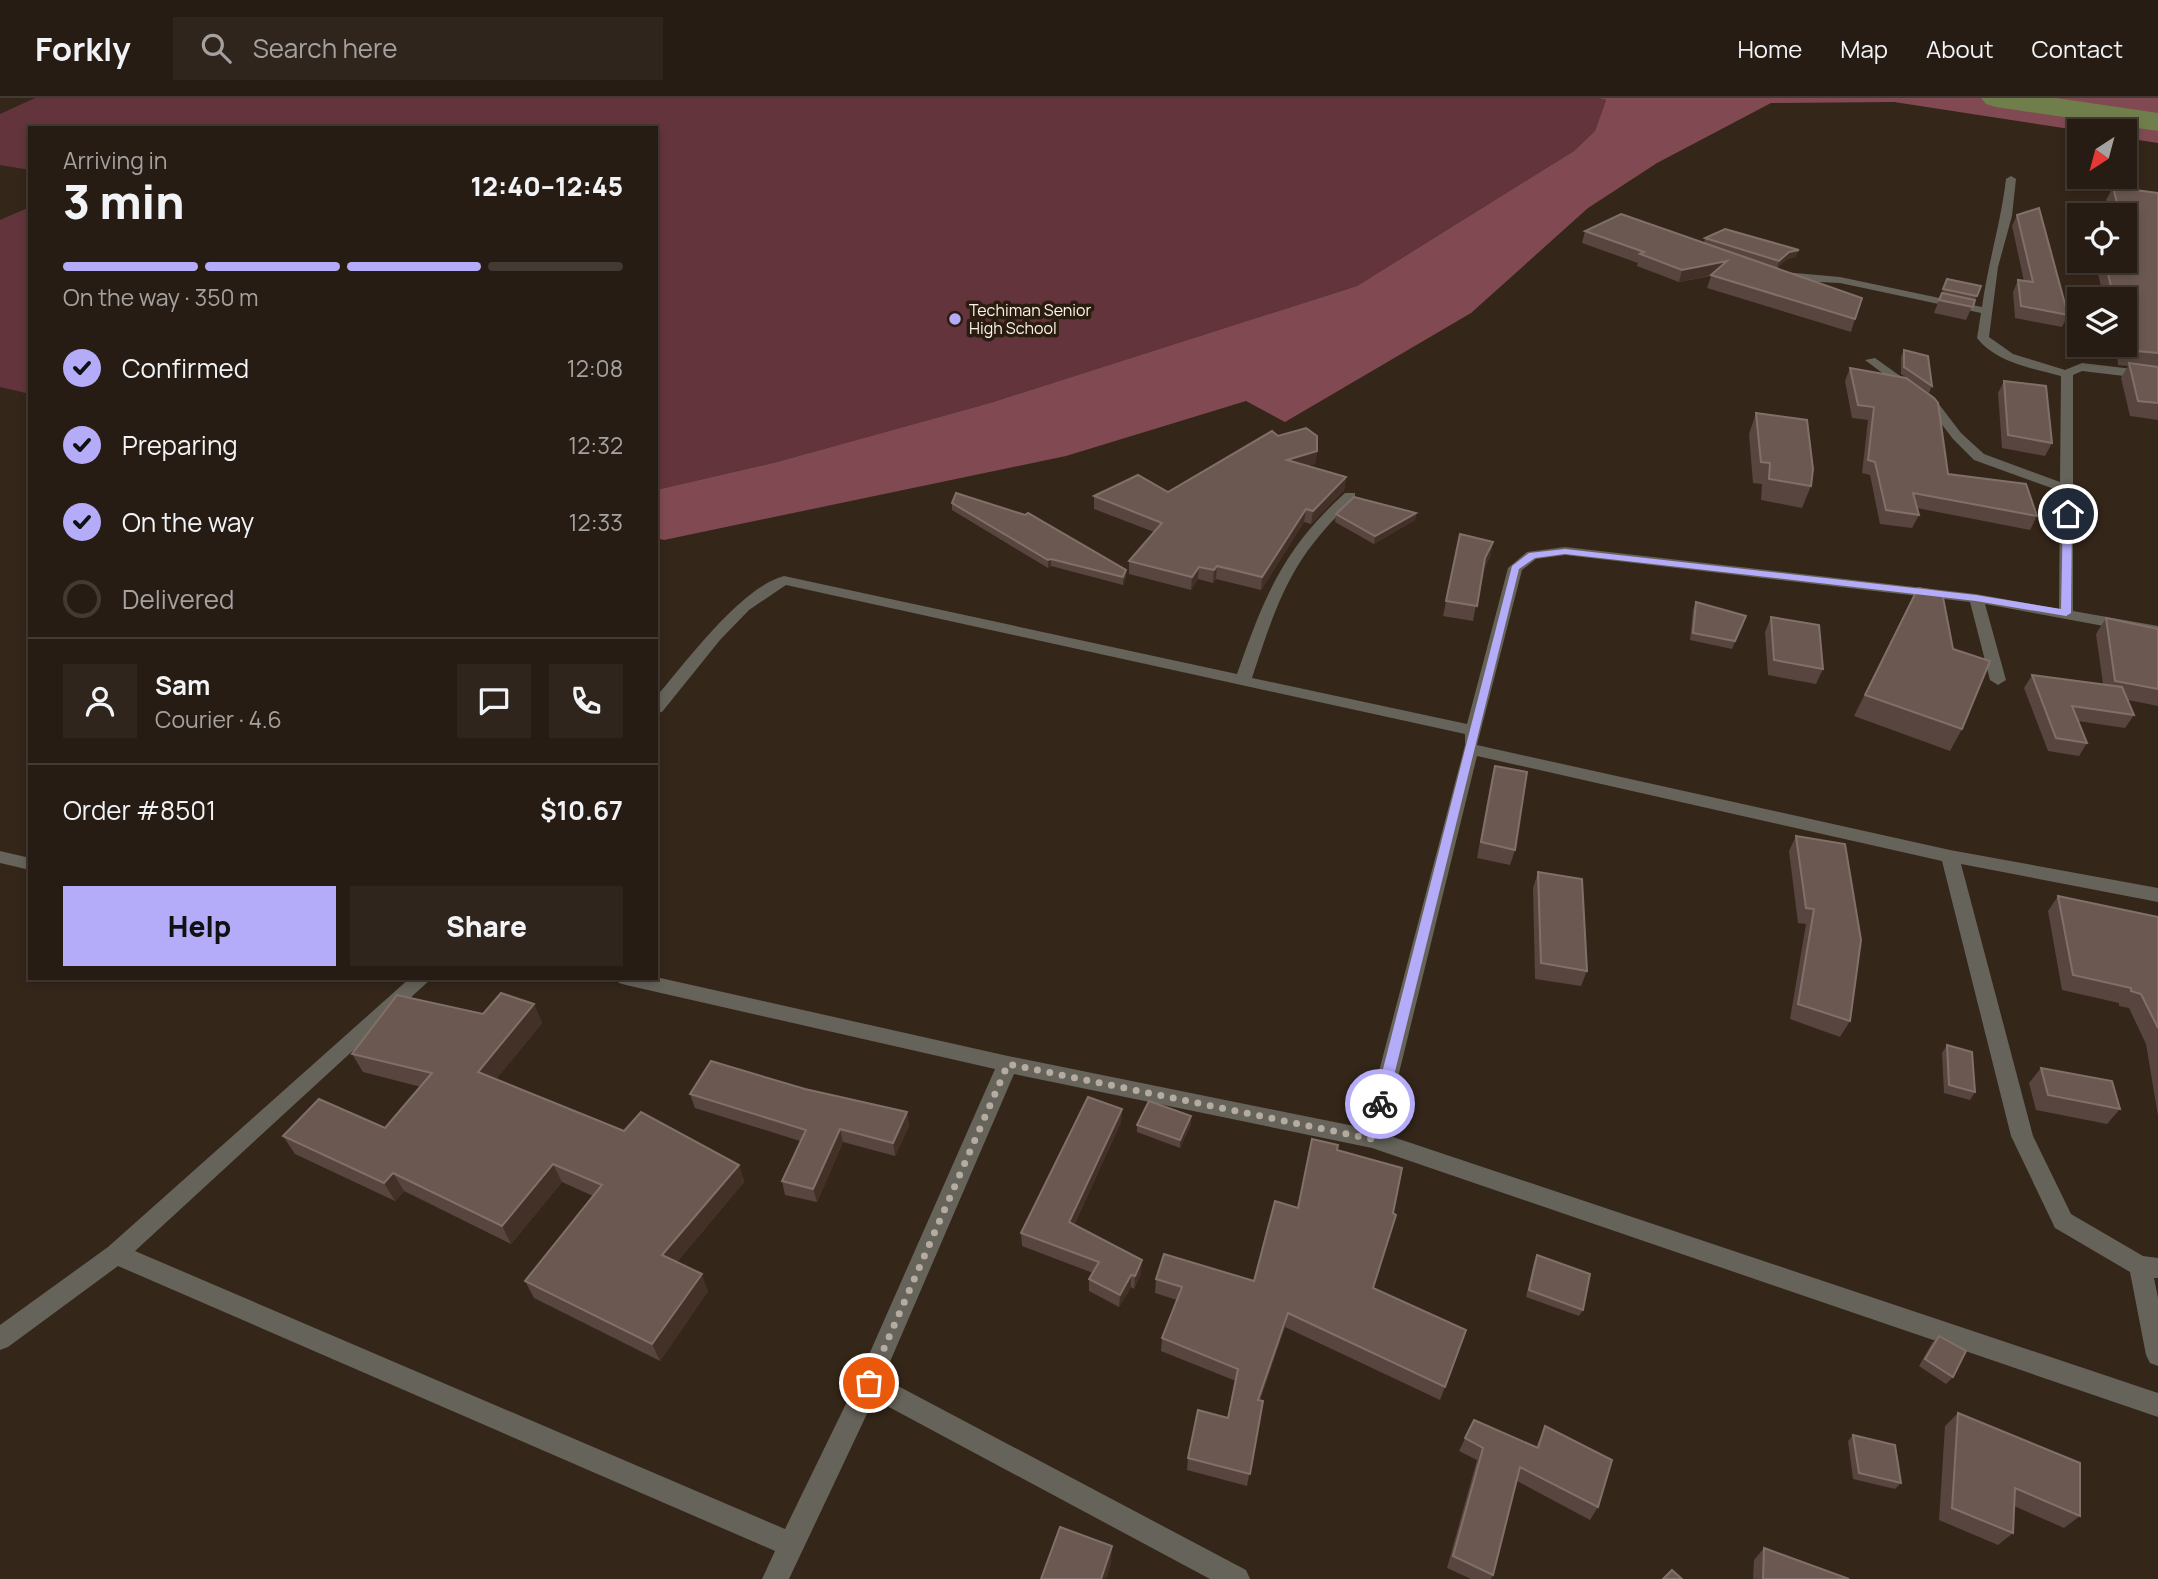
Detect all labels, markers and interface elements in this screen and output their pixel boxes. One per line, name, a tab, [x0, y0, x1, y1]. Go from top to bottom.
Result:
search box	[173, 17, 663, 80]
text: Forkly	[35, 26, 131, 71]
icon: search	[197, 29, 235, 67]
text: Search here	[253, 30, 397, 66]
text: Home	[1737, 32, 1802, 65]
text: Map	[1840, 32, 1888, 65]
text: About	[1926, 32, 1994, 65]
text: Contact	[2032, 32, 2123, 65]
north arrow	[2067, 119, 2137, 189]
map controls	[2067, 119, 2137, 357]
text: Arriving in	[63, 144, 168, 176]
text: 12:40–12:45	[471, 168, 623, 204]
text: 3 min	[63, 170, 184, 233]
button: locate	[2067, 203, 2137, 273]
text: On the way · 350 m	[63, 281, 259, 313]
button: layers	[2067, 287, 2137, 357]
place label: Techiman Senior High School	[969, 299, 1092, 339]
marker: Techiman Senior High School	[947, 311, 963, 327]
icon: check	[63, 349, 101, 387]
text: Confirmed	[122, 350, 249, 386]
text: 12:08	[567, 352, 623, 384]
icon: check	[63, 426, 101, 464]
text: Preparing	[122, 427, 238, 463]
text: 12:32	[568, 429, 623, 461]
pin	[2038, 484, 2098, 544]
icon: home	[2049, 495, 2087, 533]
icon: check	[63, 503, 101, 541]
text: On the way	[122, 504, 254, 540]
text: 12:33	[569, 506, 623, 538]
text: Delivered	[122, 581, 234, 617]
button: person	[63, 664, 137, 738]
button: chat	[457, 664, 531, 738]
button: phone	[549, 664, 623, 738]
text: Sam	[155, 667, 210, 703]
text: Courier · 4.6	[155, 703, 282, 735]
text: Order #8501	[63, 792, 216, 828]
text: $10.67	[540, 792, 623, 828]
button: Help	[63, 886, 336, 966]
button: Share	[350, 886, 623, 966]
courier	[1345, 1069, 1415, 1139]
icon: bike	[1361, 1085, 1399, 1123]
pin	[839, 1353, 899, 1413]
icon: bag	[850, 1364, 888, 1402]

